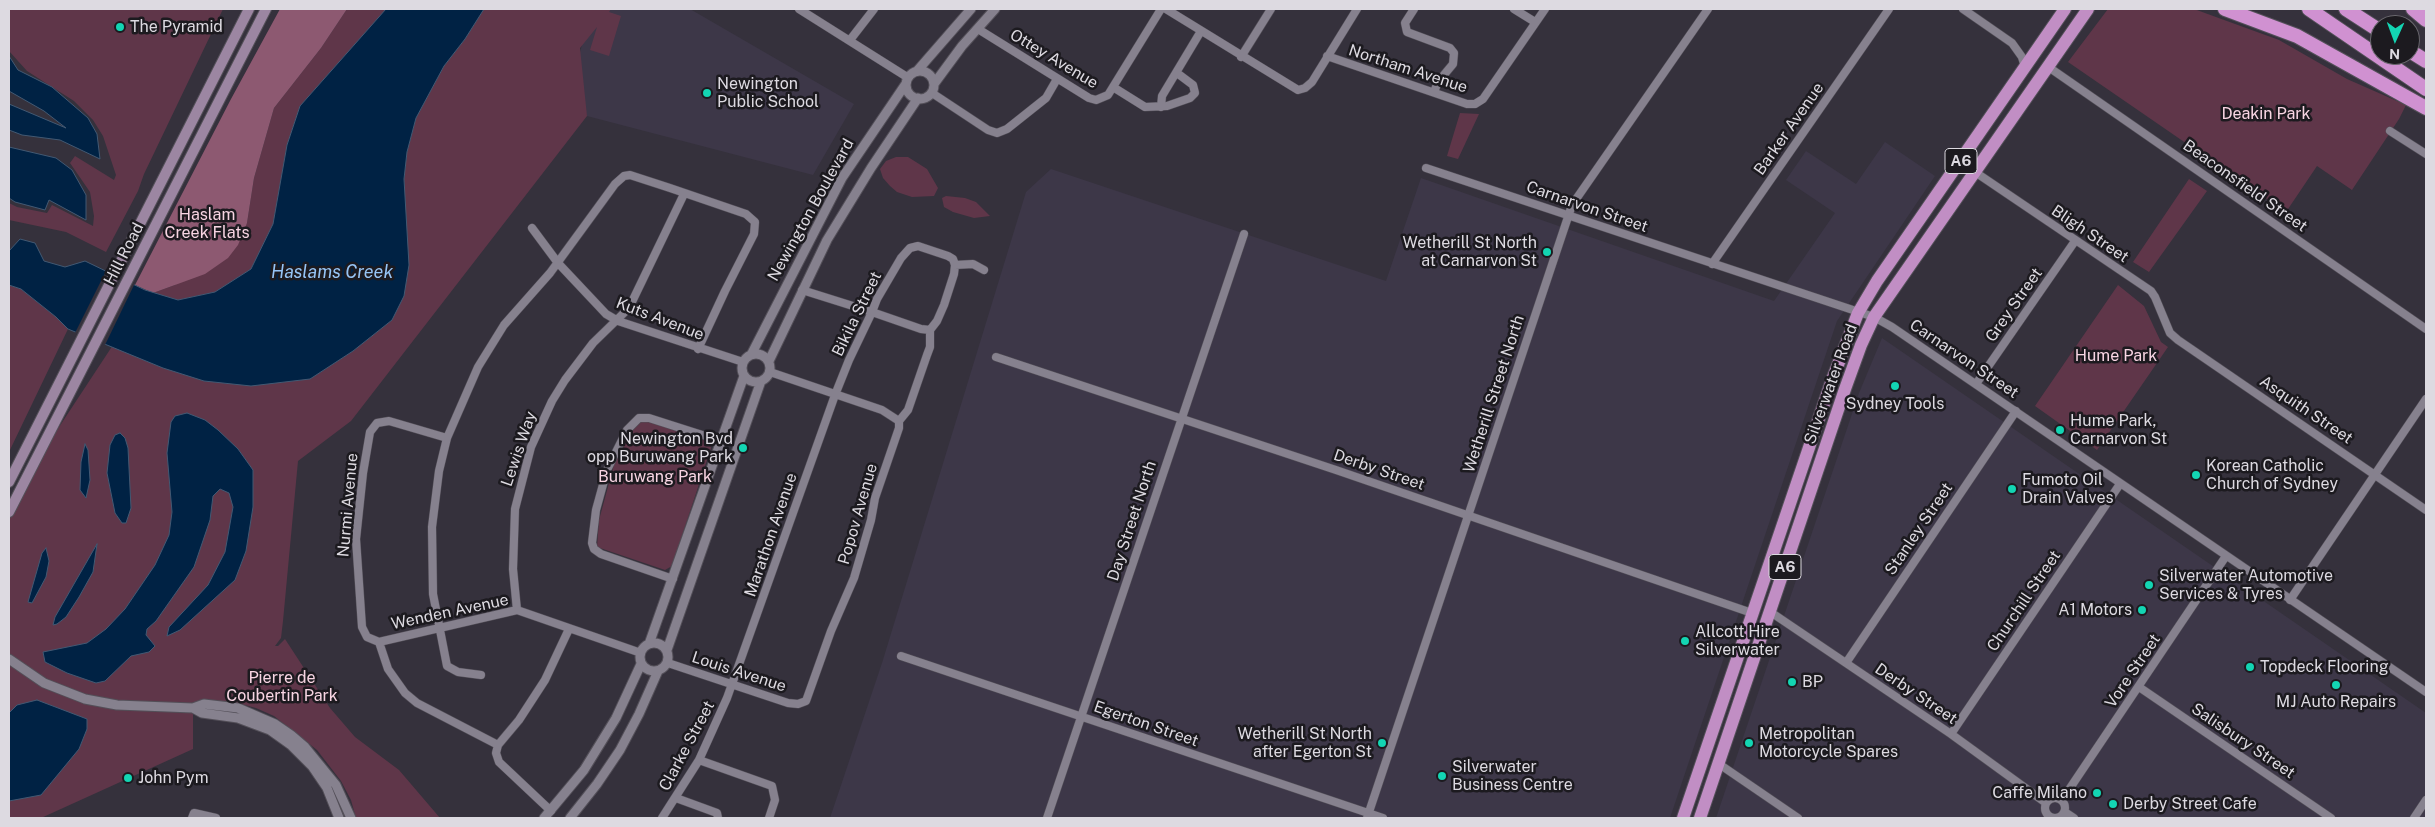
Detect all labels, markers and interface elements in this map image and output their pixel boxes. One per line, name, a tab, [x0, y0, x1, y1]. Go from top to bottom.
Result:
north arrow	[2370, 15, 2420, 65]
place label: The Pyramid	[130, 17, 223, 37]
marker: The Pyramid	[114, 21, 126, 33]
street label: Ottey Avenue	[1006, 25, 1102, 93]
street label: Northam Avenue	[1346, 41, 1470, 97]
text: N	[2389, 46, 2400, 62]
place label: Newington Public School	[717, 74, 819, 112]
street label: Barker Avenue	[1750, 79, 1828, 179]
marker: Newington Public School	[701, 87, 713, 99]
park label: Deakin Park	[2221, 104, 2311, 124]
street label: Newington Boulevard	[764, 135, 858, 285]
street label: Beaconsfield Street	[2179, 136, 2311, 236]
road number: A6	[1945, 148, 1977, 174]
street label: Carnarvon Street	[1524, 177, 1650, 237]
street label: Bligh Street	[2048, 201, 2132, 267]
park label: Haslam Creek Flats	[164, 205, 250, 243]
street label: Hill Road	[100, 220, 148, 288]
place label: Wetherill St North at Carnarvon St	[1403, 233, 1537, 271]
marker: Wetherill St North at Carnarvon St	[1541, 246, 1553, 258]
water label: Haslams Creek	[271, 261, 393, 283]
street label: Grey Street	[1981, 264, 2047, 346]
street label: Bikila Street	[828, 268, 886, 360]
street label: Kuts Avenue	[613, 293, 707, 345]
street label: Wetherill Street North	[1459, 313, 1529, 475]
street label: Carnarvon Street	[1906, 315, 2022, 403]
street label: Silverwater Road	[1800, 321, 1862, 447]
park label: Hume Park	[2075, 346, 2157, 366]
street label: Asquith Street	[2256, 372, 2356, 448]
marker: Sydney Tools	[1889, 380, 1901, 392]
place label: Sydney Tools	[1846, 394, 1944, 414]
street label: Lewis Way	[497, 409, 541, 489]
place label: Hume Park, Carnarvon St	[2070, 411, 2167, 449]
marker: Hume Park, Carnarvon St	[2054, 424, 2066, 436]
place label: Newington Bvd opp Buruwang Park	[587, 429, 733, 467]
marker: Newington Bvd opp Buruwang Park	[737, 442, 749, 454]
street label: Derby Street	[1331, 445, 1427, 495]
street label: Nurmi Avenue	[334, 452, 362, 558]
place label: Korean Catholic Church of Sydney	[2206, 456, 2338, 494]
street label: Day Street North	[1104, 458, 1160, 584]
street label: Popov Avenue	[834, 461, 882, 567]
park label: Buruwang Park	[598, 467, 712, 487]
marker: Korean Catholic Church of Sydney	[2190, 469, 2202, 481]
street label: Marathon Avenue	[741, 470, 801, 600]
place label: Fumoto Oil Drain Valves	[2022, 470, 2114, 508]
street label: Stanley Street	[1881, 479, 1957, 579]
marker: Fumoto Oil Drain Valves	[2006, 483, 2018, 495]
street label: Churchill Street	[1983, 547, 2065, 655]
road number: A6	[1769, 554, 1801, 580]
place label: Silverwater Automotive Services & Tyres	[2159, 566, 2333, 604]
marker: Silverwater Automotive Services & Tyres	[2143, 579, 2155, 591]
street label: Wenden Avenue	[390, 590, 510, 634]
place label: A1 Motors	[2058, 600, 2132, 620]
marker: A1 Motors	[2136, 604, 2148, 616]
place label: Allcott Hire Silverwater	[1695, 622, 1780, 660]
street label: Vore Street	[2101, 630, 2165, 712]
marker: Allcott Hire Silverwater	[1679, 635, 1691, 647]
street label: Louis Avenue	[689, 648, 789, 696]
place label: Topdeck Flooring	[2260, 657, 2389, 677]
street label: Derby Street	[1871, 659, 1961, 729]
marker: Topdeck Flooring	[2244, 661, 2256, 673]
park label: Pierre de Coubertin Park	[226, 668, 338, 706]
place label: BP	[1802, 672, 1823, 692]
marker: BP	[1786, 676, 1798, 688]
marker: MJ Auto Repairs	[2330, 679, 2342, 691]
place label: MJ Auto Repairs	[2276, 692, 2396, 712]
street label: Egerton Street	[1091, 697, 1201, 751]
street label: Clarke Street	[655, 698, 719, 794]
street label: Salisbury Street	[2188, 699, 2298, 783]
place label: Wetherill St North after Egerton St	[1238, 724, 1372, 762]
place label: Metropolitan Motorcycle Spares	[1759, 724, 1898, 762]
marker: Wetherill St North after Egerton St	[1376, 737, 1388, 749]
marker: Metropolitan Motorcycle Spares	[1743, 737, 1755, 749]
place label: Silverwater Business Centre	[1452, 757, 1573, 795]
place label: John Pym	[138, 768, 209, 788]
marker: Silverwater Business Centre	[1436, 770, 1448, 782]
marker: John Pym	[122, 772, 134, 784]
place label: Caffe Milano	[1992, 783, 2087, 803]
marker: Caffe Milano	[2091, 787, 2103, 799]
place label: Derby Street Cafe	[2123, 794, 2257, 814]
marker: Derby Street Cafe	[2107, 798, 2119, 810]

